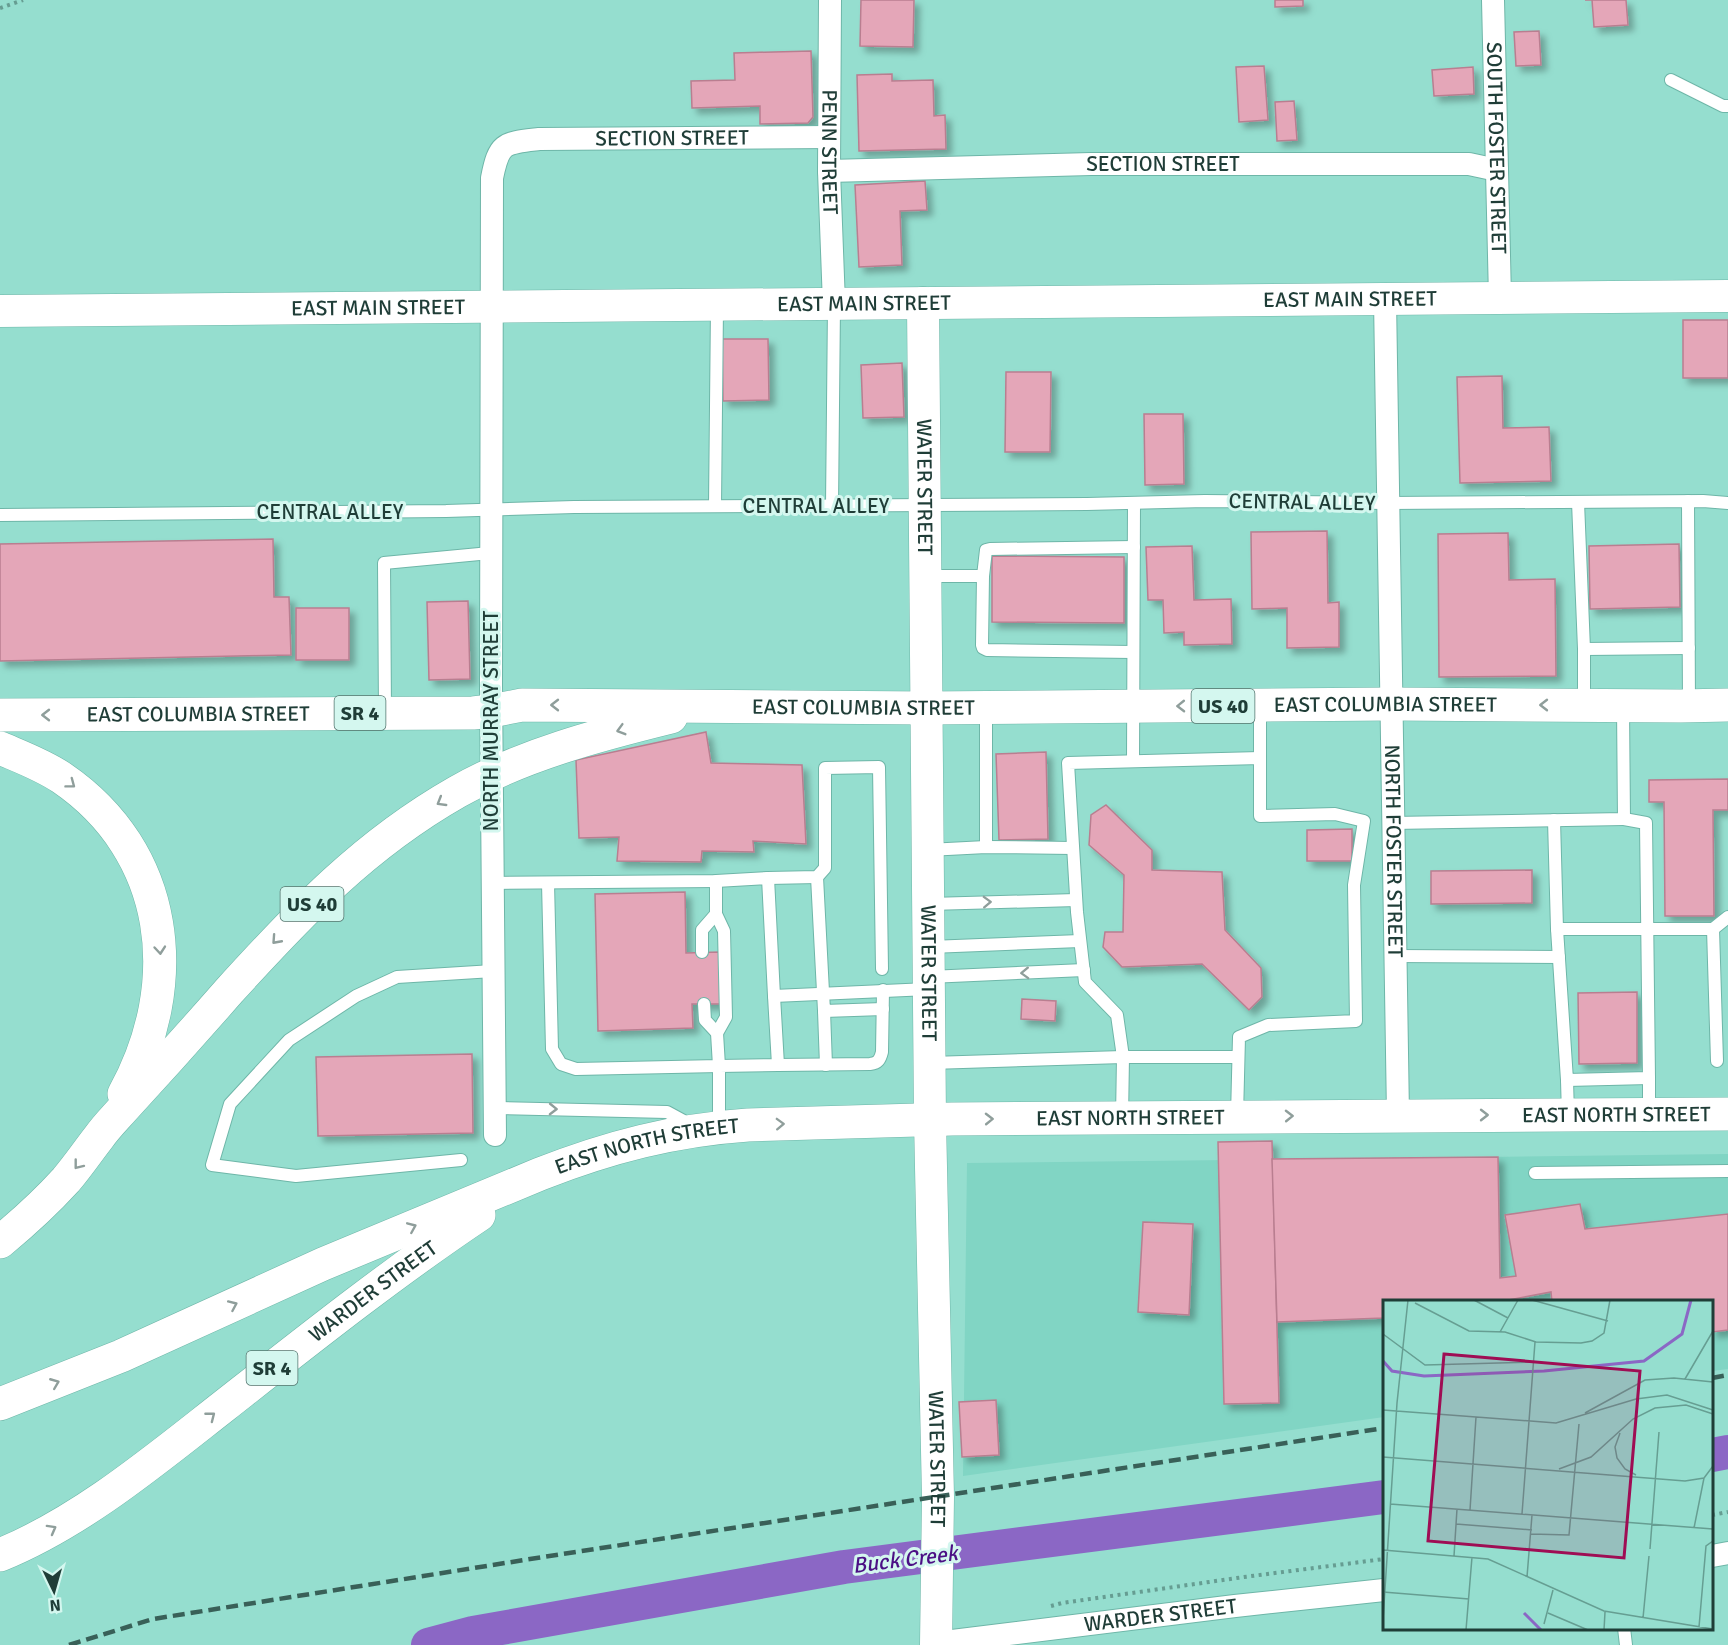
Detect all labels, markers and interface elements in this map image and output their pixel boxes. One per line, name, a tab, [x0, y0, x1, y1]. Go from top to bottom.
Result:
street label: SOUTH FOSTER STREET	[1481, 42, 1512, 255]
street label: PENN STREET	[816, 89, 844, 216]
street label: SECTION STREET	[595, 125, 750, 152]
street label: SECTION STREET	[1086, 151, 1240, 177]
street label: EAST MAIN STREET	[1263, 286, 1438, 313]
street label: EAST MAIN STREET	[777, 290, 952, 317]
street label: EAST MAIN STREET	[291, 294, 466, 321]
street label: WATER STREET	[911, 419, 938, 556]
street label: CENTRAL ALLEY	[1228, 488, 1376, 516]
street label: CENTRAL ALLEY	[743, 493, 890, 519]
street label: CENTRAL ALLEY	[257, 499, 404, 525]
street label: NORTH MURRAY STREET	[478, 610, 504, 831]
road number: US 40	[1192, 689, 1254, 723]
street label: EAST COLUMBIA STREET	[1274, 691, 1498, 718]
street label: EAST COLUMBIA STREET	[752, 694, 976, 721]
road number: SR 4	[334, 696, 386, 730]
one-way arrow	[551, 699, 560, 711]
one-way arrow	[1539, 699, 1548, 711]
one-way arrow	[1176, 700, 1185, 713]
street label: EAST COLUMBIA STREET	[86, 701, 310, 728]
one-way arrow	[42, 709, 51, 721]
one-way arrow	[617, 723, 627, 735]
street label: NORTH FOSTER STREET	[1379, 744, 1408, 958]
one-way arrow	[64, 777, 75, 788]
one-way arrow	[437, 794, 447, 806]
road number: US 40	[280, 887, 344, 921]
one-way arrow	[982, 896, 991, 908]
street label: WATER STREET	[915, 905, 942, 1042]
one-way arrow	[272, 933, 283, 944]
one-way arrow	[153, 946, 166, 955]
one-way arrow	[1021, 966, 1030, 979]
street label: EAST NORTH STREET	[1522, 1101, 1711, 1128]
one-way arrow	[549, 1103, 558, 1115]
street label: EAST NORTH STREET	[1036, 1104, 1225, 1131]
one-way arrow	[1479, 1109, 1488, 1121]
one-way arrow	[1284, 1110, 1293, 1122]
street label: EAST NORTH STREET	[551, 1113, 740, 1180]
one-way arrow	[984, 1113, 993, 1125]
one-way arrow	[776, 1118, 785, 1130]
one-way arrow	[74, 1158, 85, 1169]
one-way arrow	[406, 1222, 417, 1234]
street label: WARDER STREET	[304, 1235, 443, 1348]
one-way arrow	[227, 1300, 238, 1312]
inset map	[1383, 1300, 1713, 1630]
road number: SR 4	[246, 1351, 298, 1385]
one-way arrow	[48, 1378, 59, 1390]
street label: WATER STREET	[923, 1390, 951, 1528]
one-way arrow	[204, 1413, 215, 1424]
one-way arrow	[46, 1524, 56, 1536]
water label: Buck Creek	[851, 1539, 961, 1579]
north arrow	[24, 1561, 84, 1621]
street label: WARDER STREET	[1082, 1593, 1239, 1638]
text: N	[49, 1594, 62, 1615]

